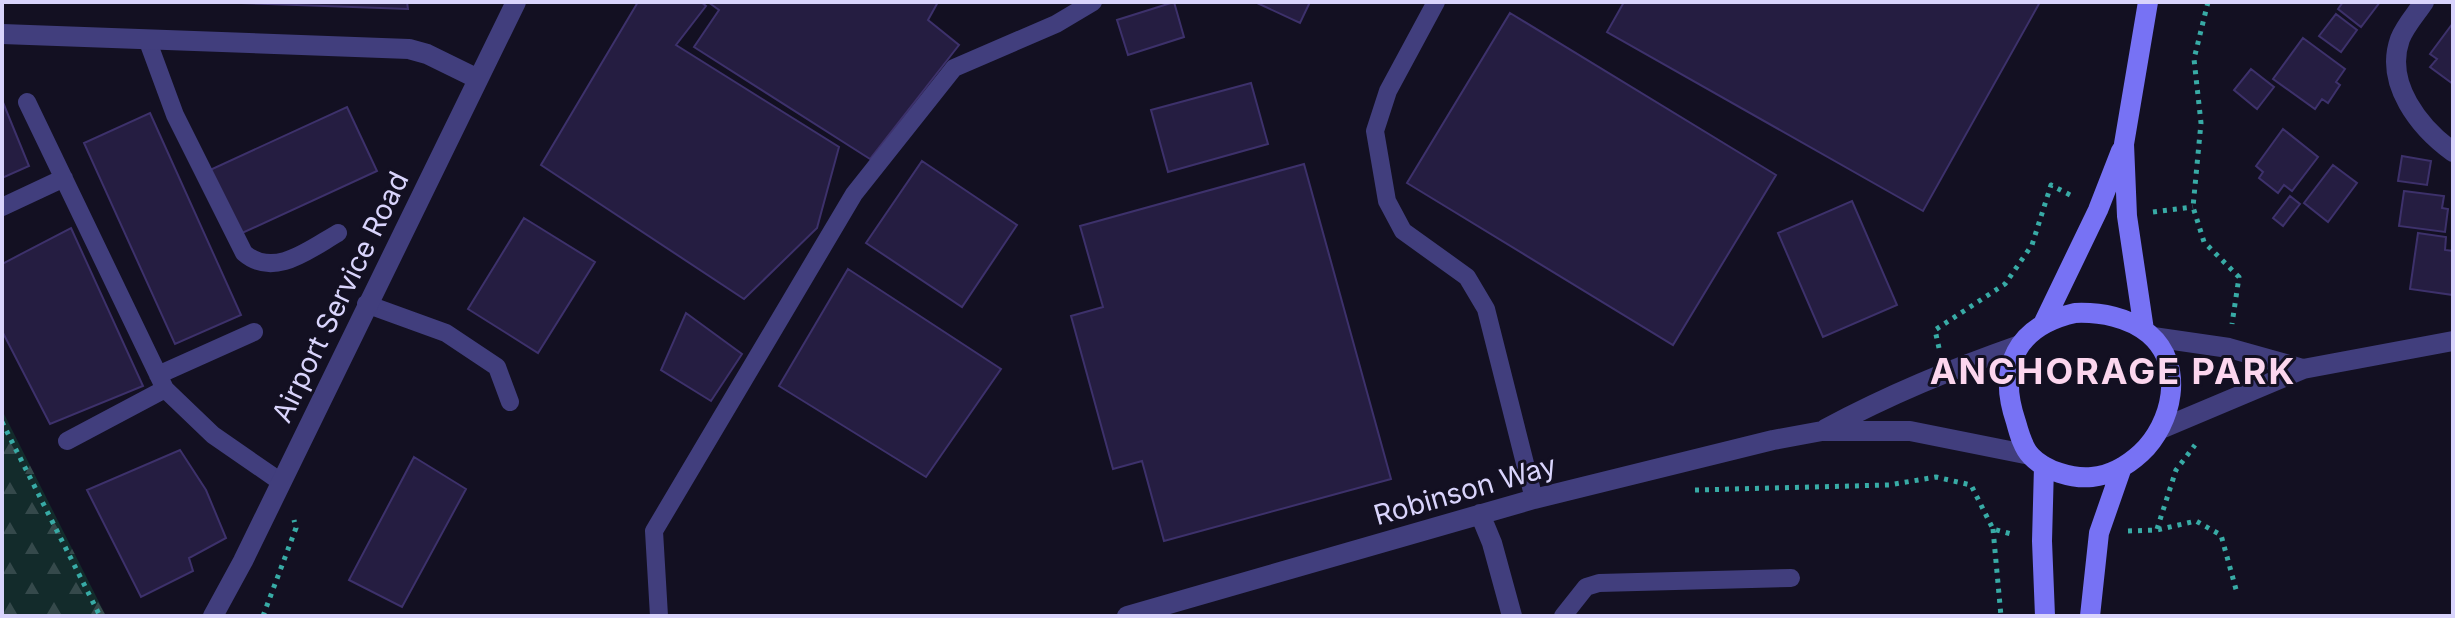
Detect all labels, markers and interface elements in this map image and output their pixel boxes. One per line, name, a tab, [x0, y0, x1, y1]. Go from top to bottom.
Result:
street label: Airport Service Road	[265, 166, 415, 428]
district label: ANCHORAGE PARK	[1930, 349, 2296, 393]
street label: Robinson Way	[1370, 448, 1560, 532]

